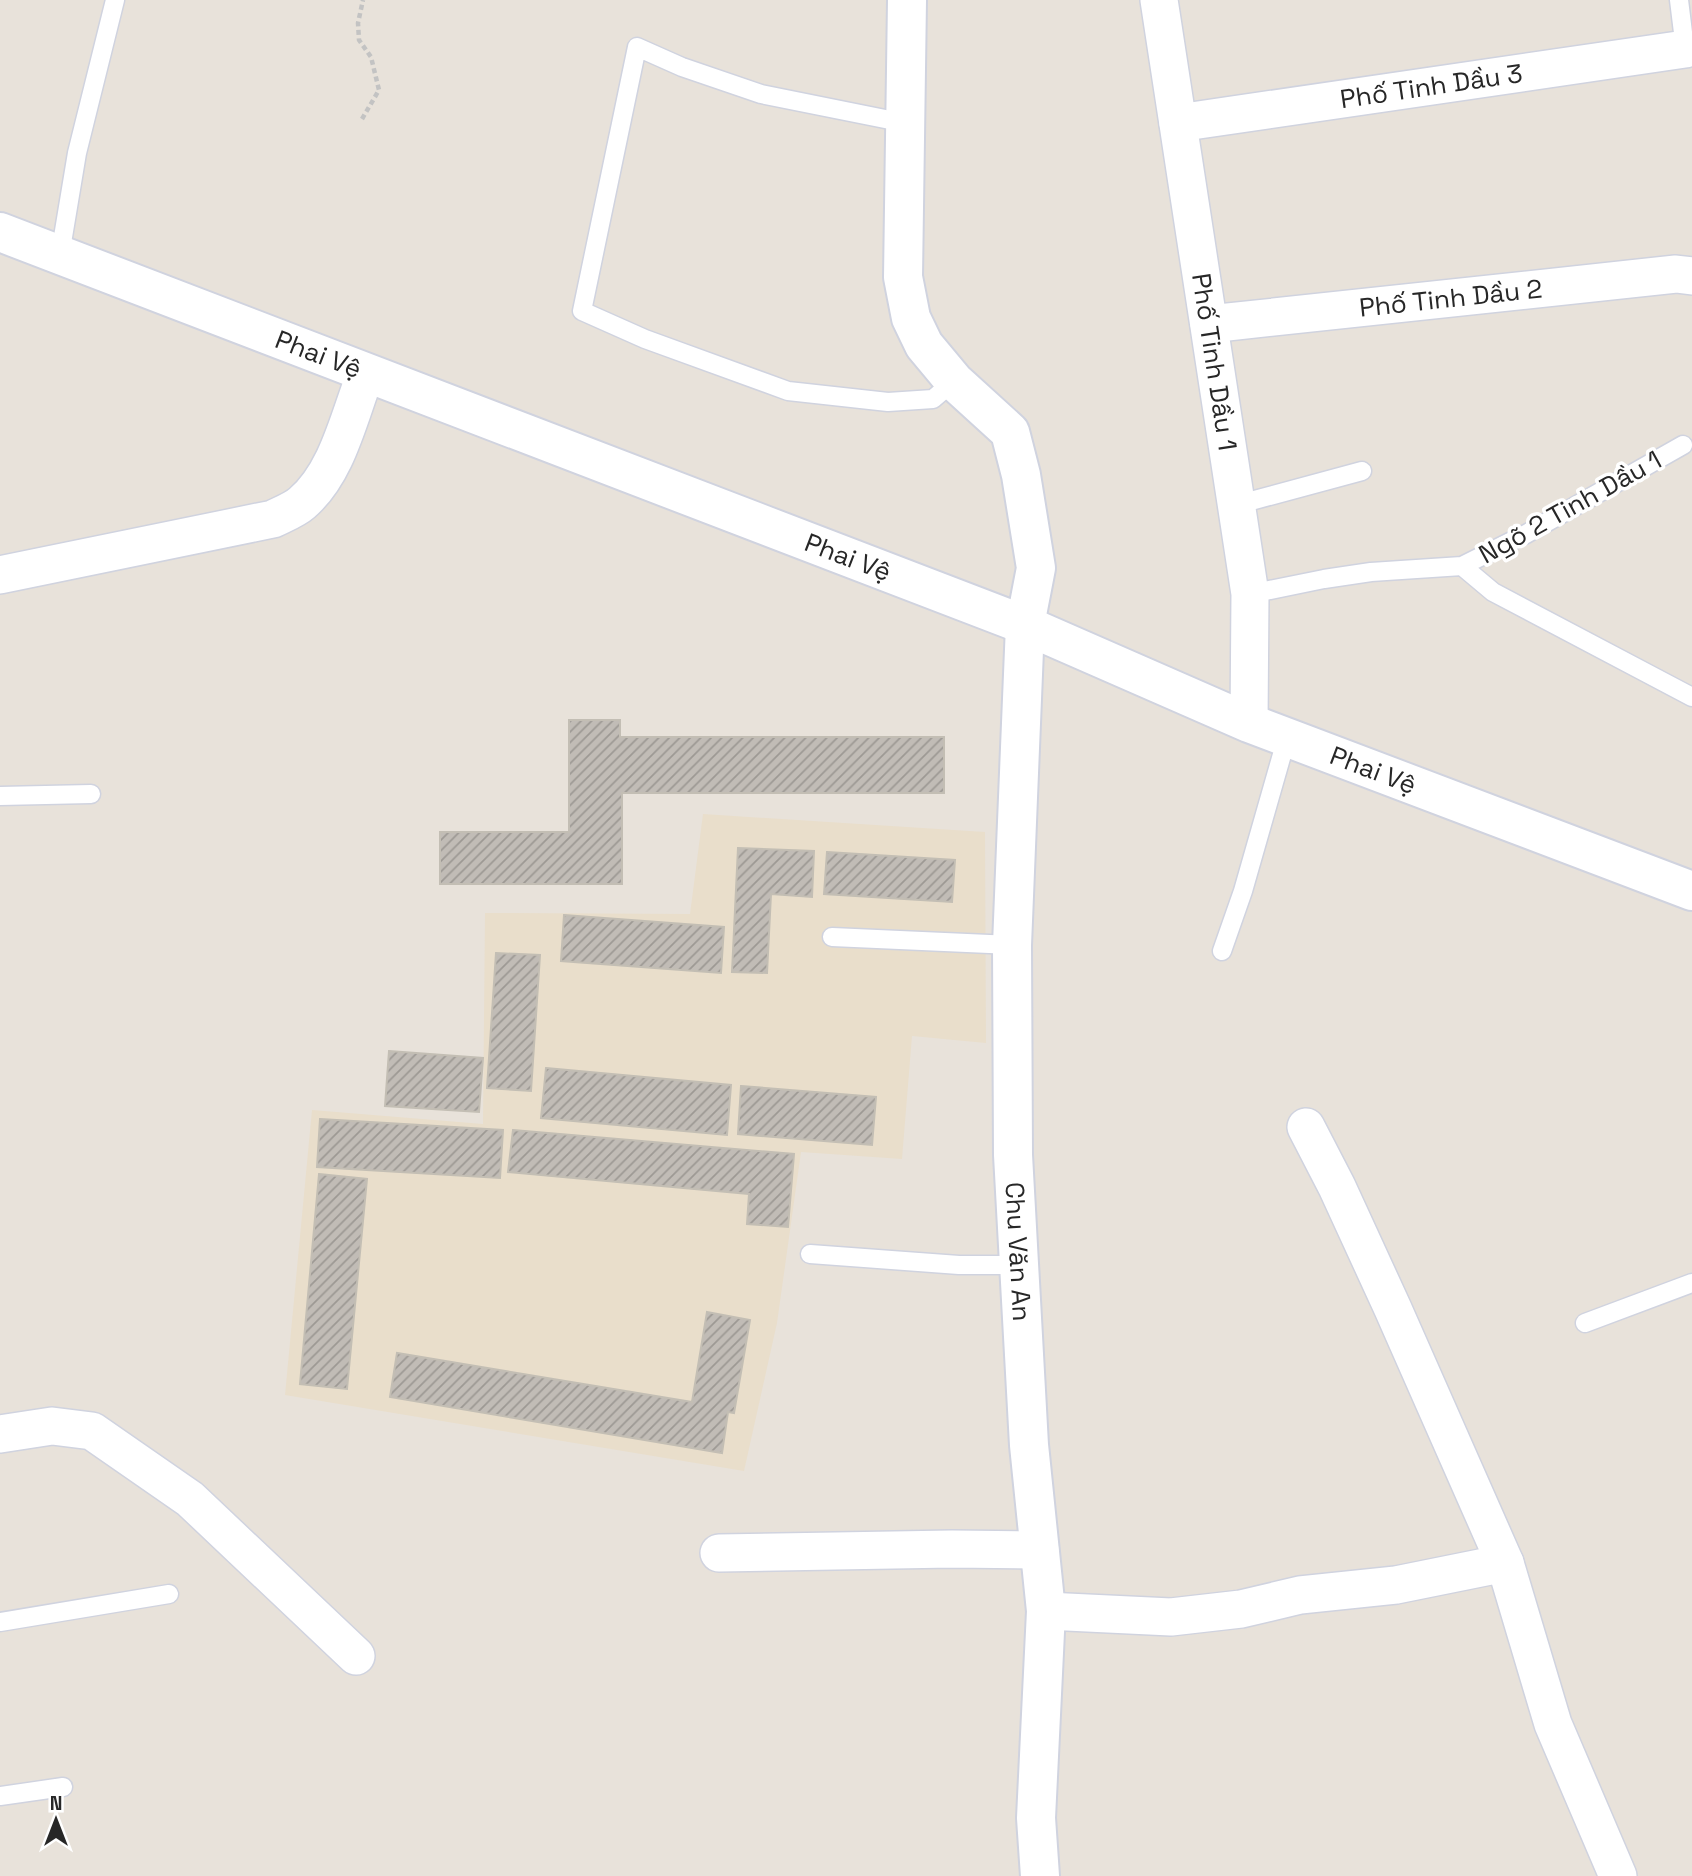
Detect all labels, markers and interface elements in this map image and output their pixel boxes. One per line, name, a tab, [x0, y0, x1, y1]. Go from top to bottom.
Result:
street label: Phố Tinh Dầu 3	[1338, 56, 1525, 116]
street label: Phố Tinh Dầu 1	[1184, 271, 1245, 453]
street label: Phố Tinh Dầu 2	[1357, 271, 1544, 325]
street label: Phai Vệ	[270, 322, 366, 386]
street label: Ngõ 2 Tinh Dầu 1	[1473, 443, 1667, 571]
street label: Phai Vệ	[800, 525, 896, 589]
street label: Phai Vệ	[1325, 738, 1421, 802]
street label: Chu Văn An	[998, 1181, 1039, 1322]
north arrow	[21, 1785, 91, 1855]
text: N	[50, 1791, 62, 1816]

